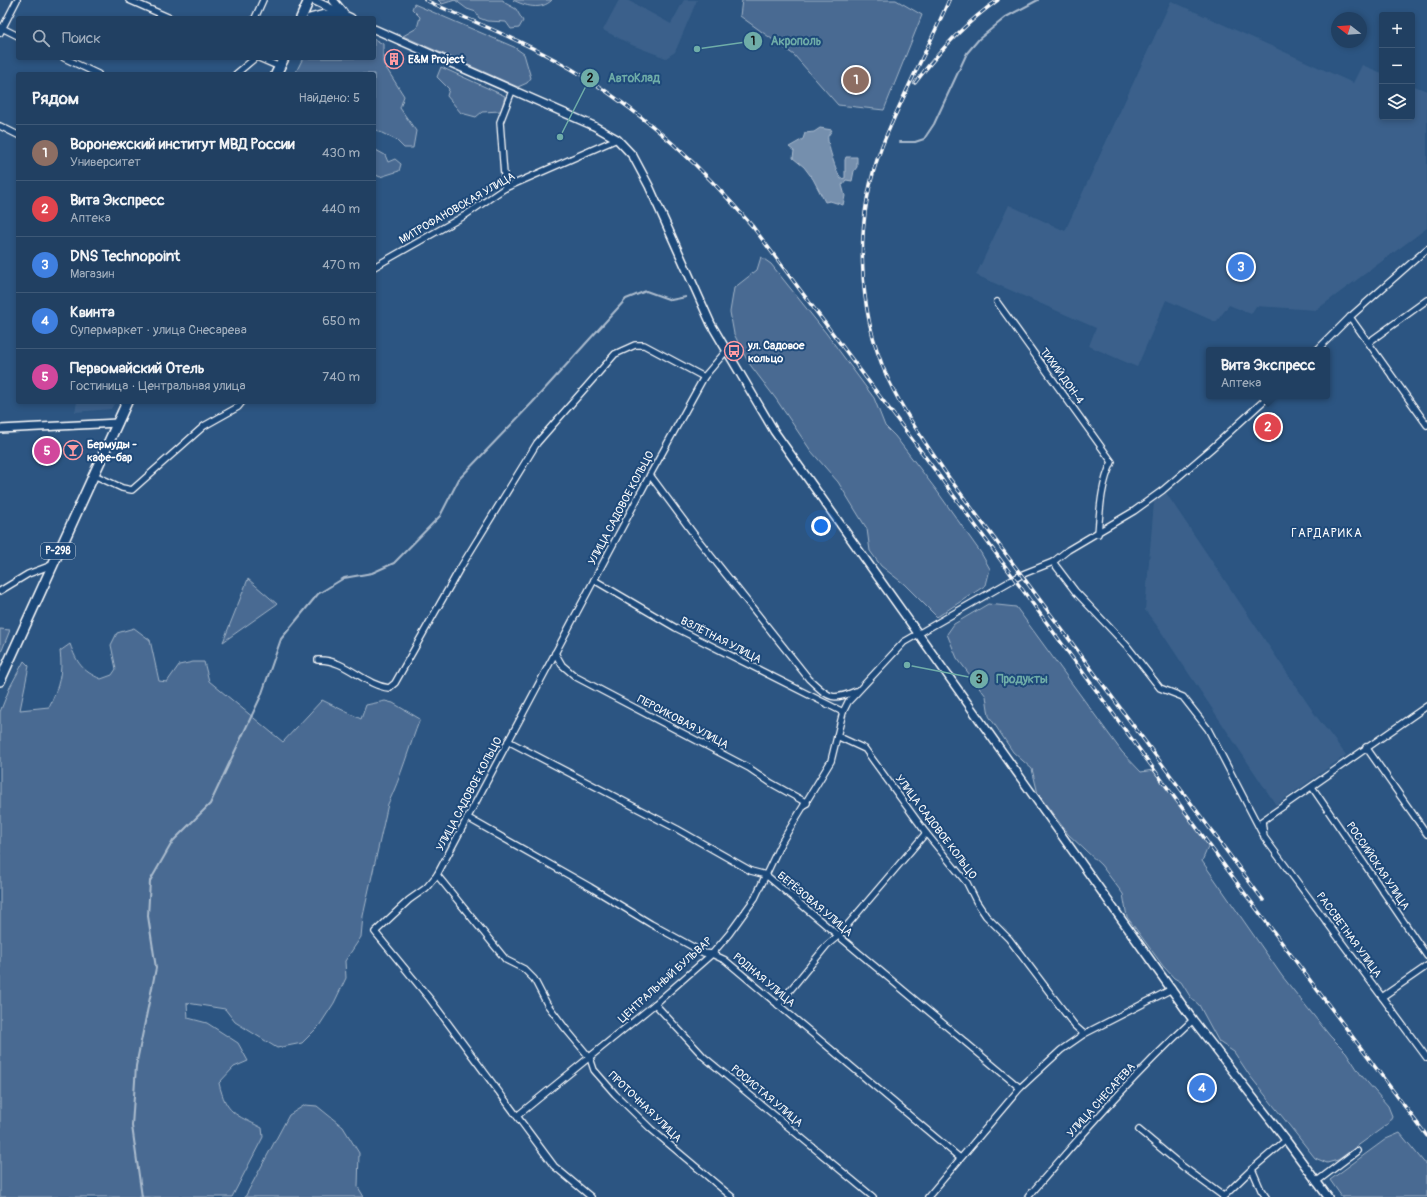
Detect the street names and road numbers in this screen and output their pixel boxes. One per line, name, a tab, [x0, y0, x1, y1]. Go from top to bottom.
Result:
street label: МИТРОФАНОВСКАЯ УЛИЦА	[397, 169, 517, 247]
street label: ТИХИЙ ДОН-4	[1037, 346, 1087, 407]
street label: УЛИЦА САДОВОЕ КОЛЬЦО	[585, 449, 657, 567]
road number: Р-298	[41, 543, 75, 559]
street label: ВЗЛЁТНАЯ УЛИЦА	[678, 614, 764, 666]
street label: ПЕРСИКОВАЯ УЛИЦА	[635, 692, 731, 752]
street label: УЛИЦА САДОВОЕ КОЛЬЦО	[433, 735, 505, 853]
street label: УЛИЦА САДОВОЕ КОЛЬЦО	[893, 772, 979, 882]
street label: РОССИЙСКАЯ УЛИЦА	[1344, 820, 1412, 912]
street label: БЕРЁЗОВАЯ УЛИЦА	[775, 869, 855, 939]
street label: РАССВЕТНАЯ УЛИЦА	[1314, 890, 1384, 980]
street label: ЦЕНТРАЛЬНЫЙ БУЛЬВАР	[615, 934, 715, 1025]
street label: РОДНАЯ УЛИЦА	[730, 950, 798, 1010]
street label: УЛИЦА СНЕСАРЕВА	[1064, 1060, 1138, 1140]
street label: РОСИСТАЯ УЛИЦА	[729, 1062, 805, 1130]
street label: ПРОТОЧНАЯ УЛИЦА	[606, 1069, 684, 1145]

